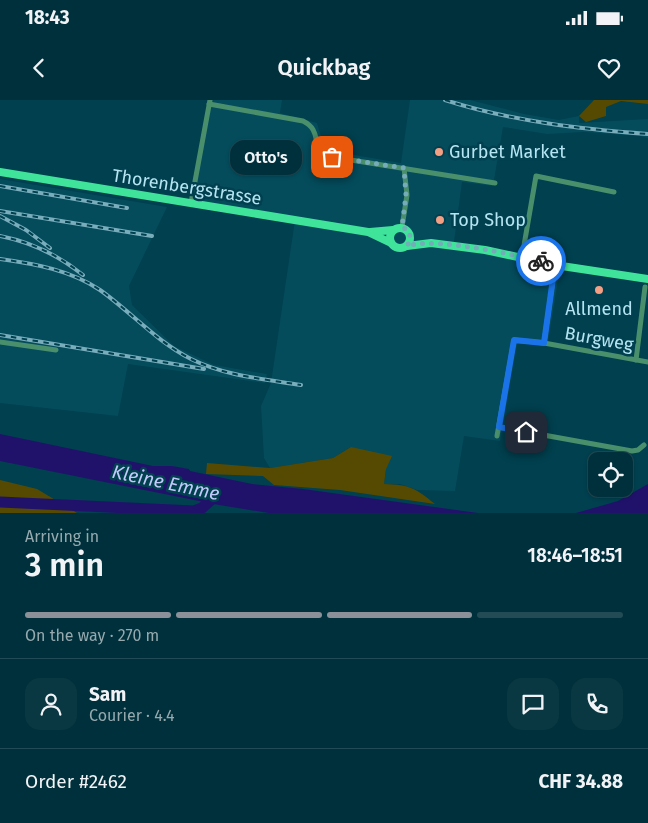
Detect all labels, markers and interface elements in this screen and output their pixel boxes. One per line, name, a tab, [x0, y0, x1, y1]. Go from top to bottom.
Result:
text: 18:43	[25, 6, 70, 29]
icon: back	[25, 54, 53, 82]
text: Quickbag	[277, 54, 371, 81]
icon: heart	[595, 54, 623, 82]
pin	[311, 136, 353, 178]
callout: Otto's	[230, 140, 302, 174]
place label: Gurbet Market	[449, 141, 566, 163]
icon: bag	[318, 143, 346, 171]
marker: Gurbet Market	[433, 146, 445, 158]
text: Otto's	[244, 148, 288, 167]
street label: Thorenbergstrasse	[111, 164, 263, 210]
place label: Top Shop	[450, 209, 526, 231]
marker: Top Shop	[434, 214, 446, 226]
courier	[516, 236, 566, 286]
icon: bike	[527, 247, 555, 275]
marker: Allmend	[593, 284, 605, 296]
place label: Allmend	[565, 298, 633, 320]
street label: Burgweg	[563, 322, 636, 356]
pin	[505, 411, 547, 453]
icon: home	[512, 418, 540, 446]
map controls	[588, 452, 633, 497]
button: locate	[588, 452, 633, 497]
water label: Kleine Emme	[110, 460, 222, 505]
text: Arriving in	[25, 527, 99, 546]
text: 18:46–18:51	[527, 544, 623, 567]
text: 3 min	[25, 546, 104, 584]
text: On the way · 270 m	[25, 626, 159, 645]
button: person	[25, 678, 77, 730]
button: chat	[507, 678, 559, 730]
button: phone	[571, 678, 623, 730]
text: Sam	[89, 683, 126, 706]
text: Courier · 4.4	[89, 706, 175, 725]
text: Order #2462	[25, 770, 127, 793]
text: CHF 34.88	[538, 770, 623, 793]

